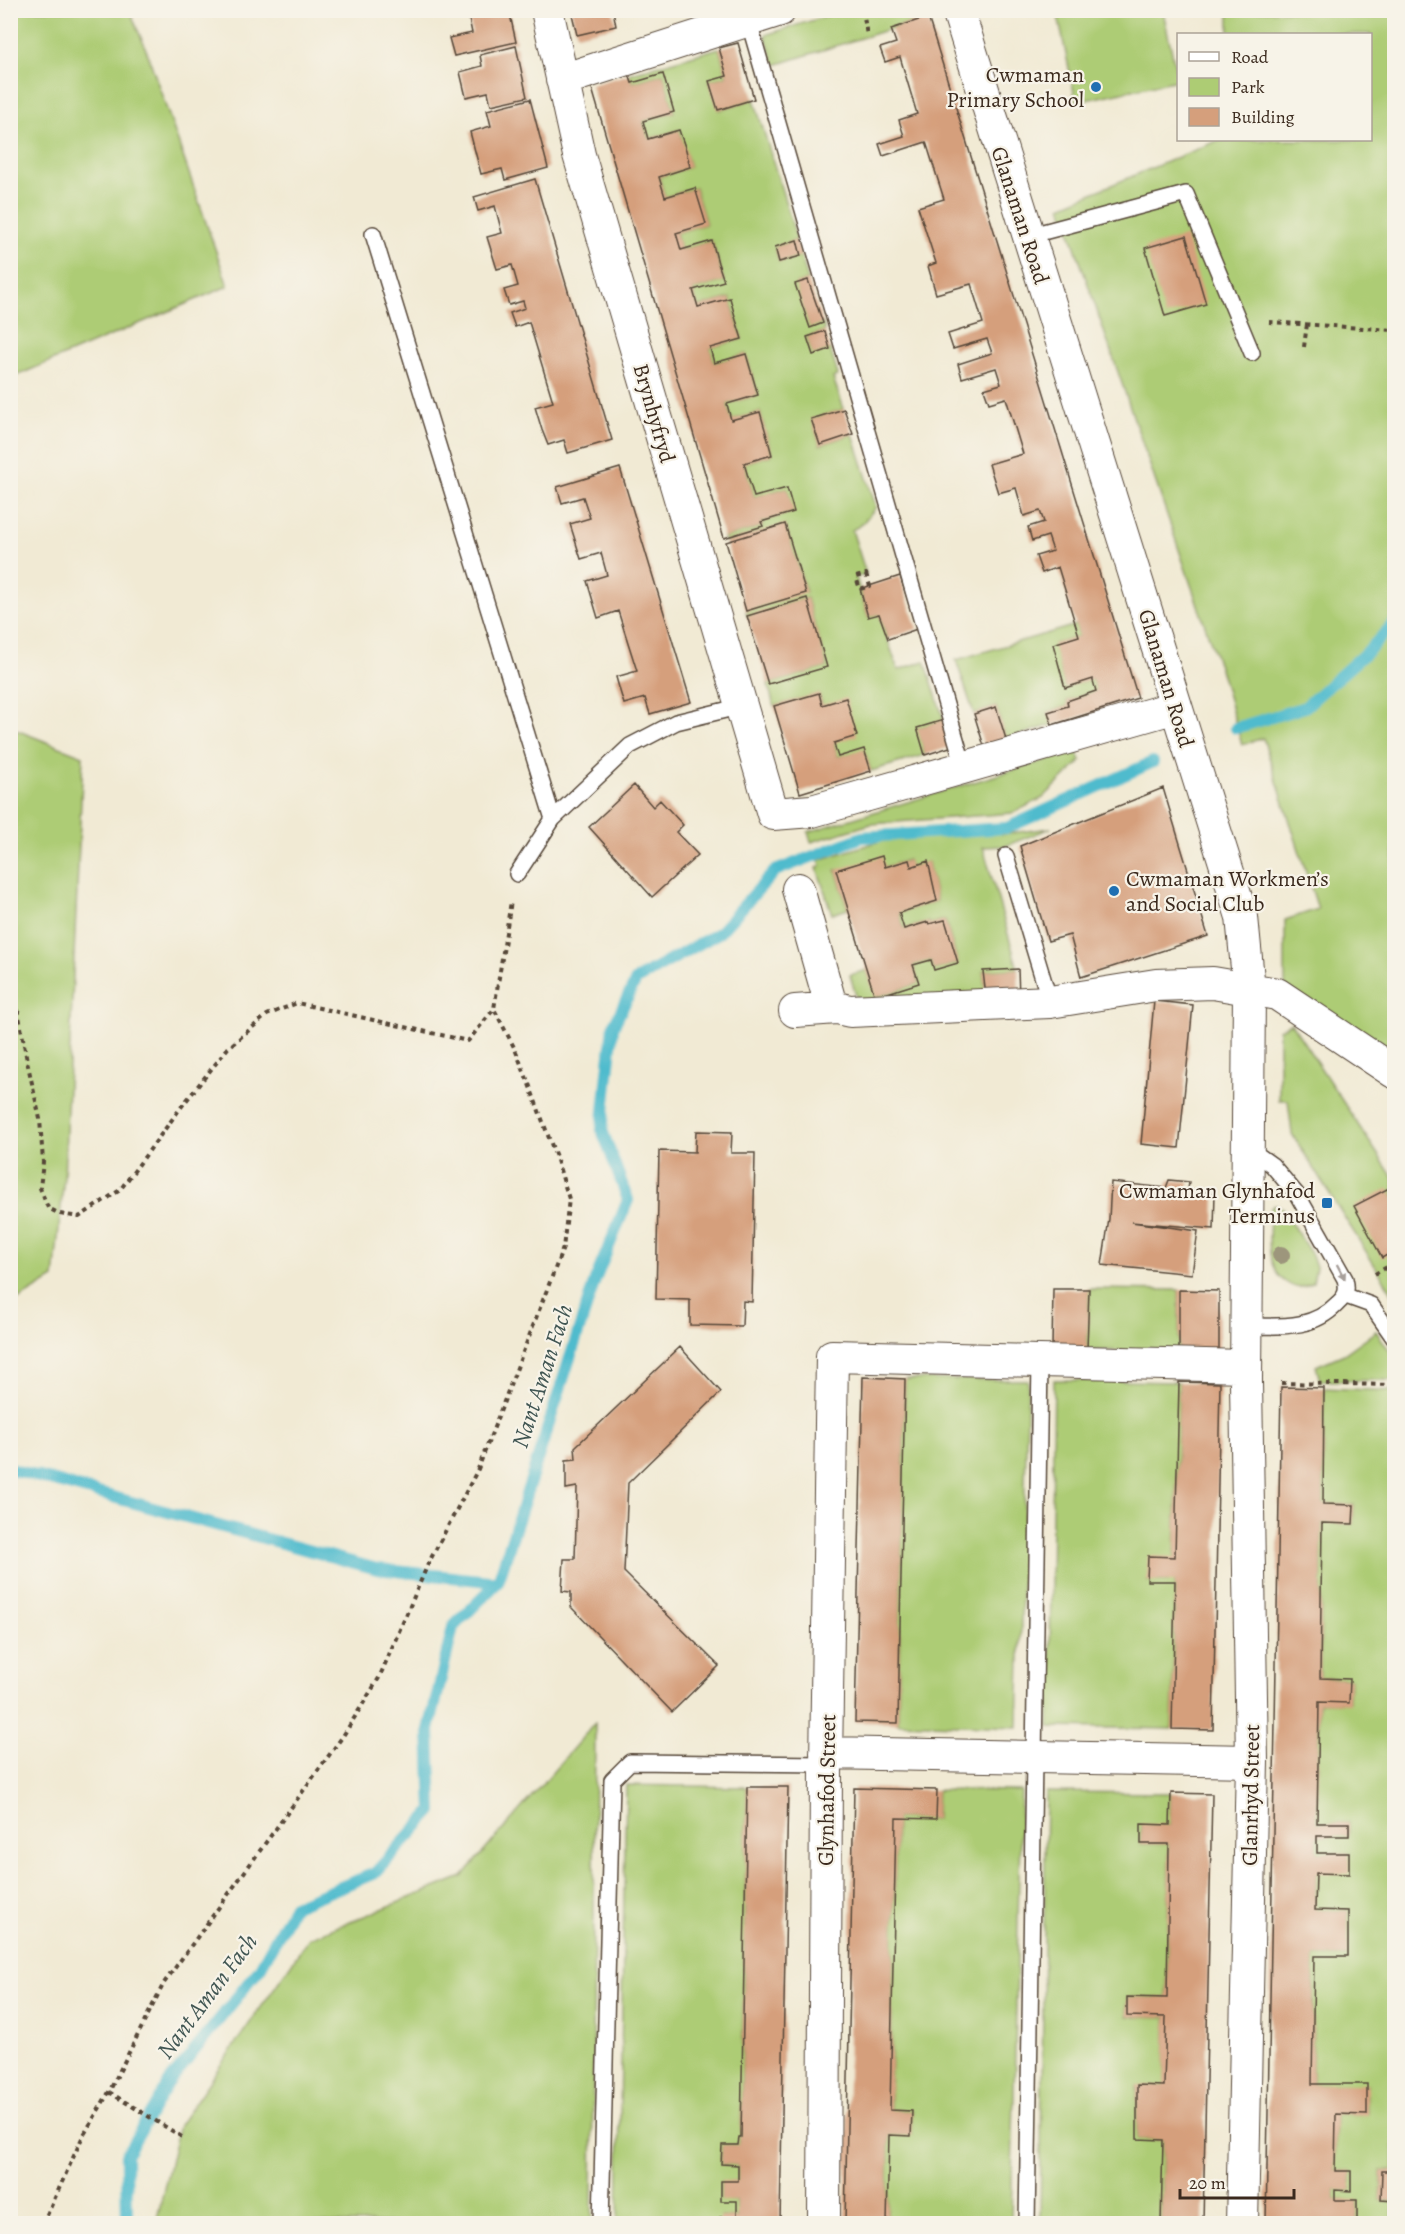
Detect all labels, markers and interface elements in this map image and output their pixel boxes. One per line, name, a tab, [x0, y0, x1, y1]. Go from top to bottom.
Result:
legend	[1177, 33, 1372, 141]
text: Road	[1231, 45, 1269, 69]
place label: Cwmaman Primary School	[946, 60, 1084, 115]
text: Park	[1231, 75, 1265, 99]
marker: Cwmaman Primary School	[1089, 80, 1103, 94]
text: Building	[1231, 105, 1295, 129]
street label: Glanaman Road	[984, 143, 1056, 288]
street label: Brynhyfryd	[626, 360, 683, 467]
street label: Glanaman Road	[1131, 605, 1201, 751]
place label: Cwmaman Workmen’s and Social Club	[1126, 864, 1329, 919]
marker: Cwmaman Workmen’s and Social Club	[1107, 884, 1121, 898]
place label: Cwmaman Glynhafod Terminus	[1119, 1176, 1315, 1231]
marker: Cwmaman Glynhafod Terminus	[1320, 1196, 1334, 1210]
one-way arrow	[1335, 1263, 1345, 1281]
water label: Nant Aman Fach	[504, 1300, 580, 1452]
street label: Glynhafod Street	[811, 1714, 843, 1866]
street label: Glanrhyd Street	[1235, 1724, 1267, 1866]
water label: Nant Aman Fach	[149, 1927, 265, 2065]
scale bar	[1180, 2162, 1294, 2200]
text: 20 m	[1189, 2171, 1226, 2195]

